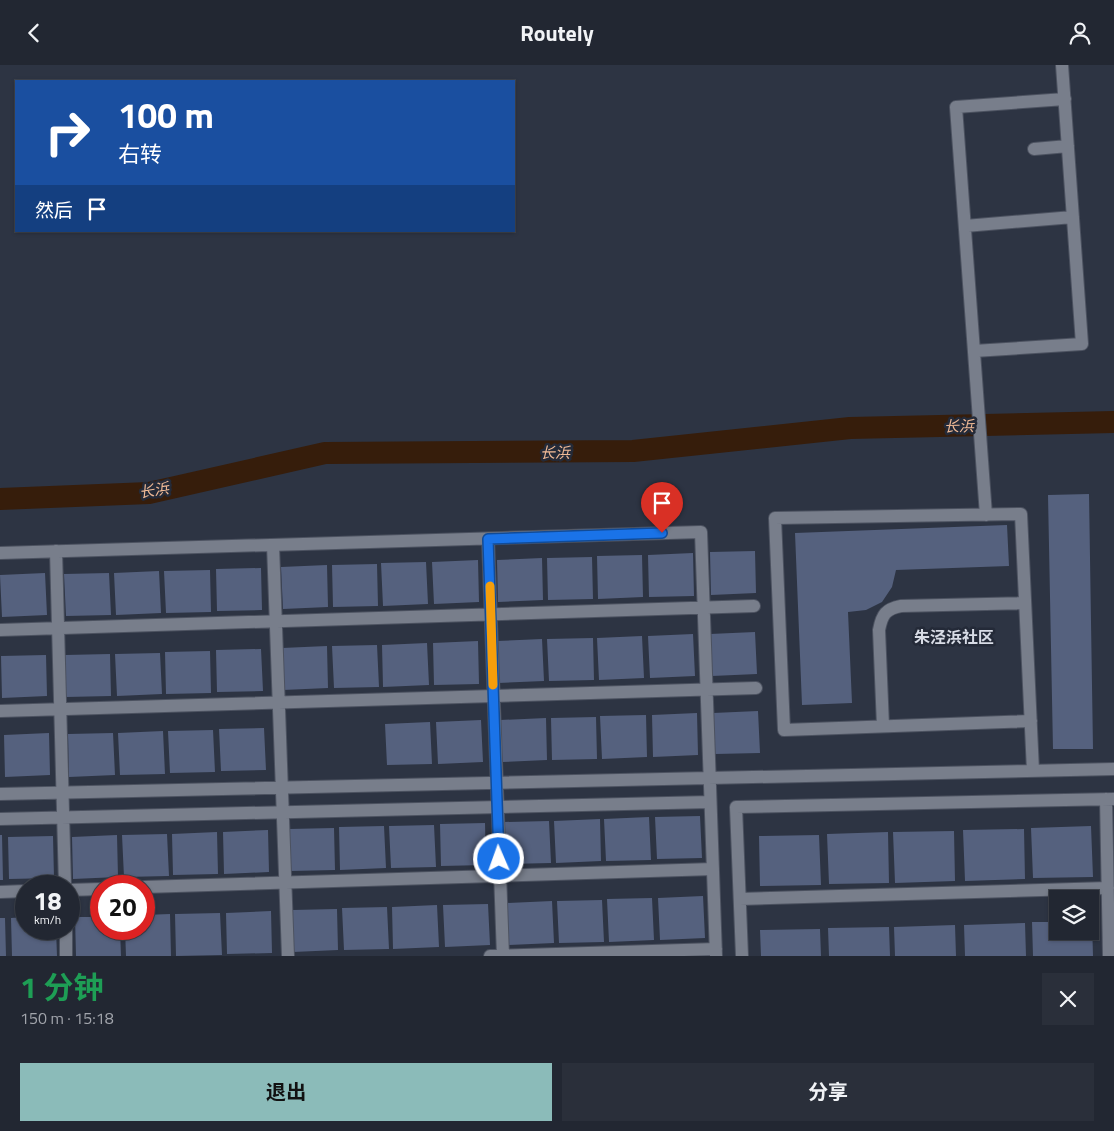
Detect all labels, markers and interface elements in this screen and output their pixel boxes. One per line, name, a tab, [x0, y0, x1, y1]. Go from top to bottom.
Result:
text: Routely	[520, 16, 594, 50]
icon: back	[20, 19, 48, 47]
icon: person	[1066, 19, 1094, 47]
text: 100 m	[118, 88, 214, 142]
icon: right	[35, 100, 100, 165]
text: 右转	[118, 137, 162, 171]
text: 然后	[35, 195, 73, 224]
icon: arrive	[83, 195, 111, 223]
water label: 长浜	[944, 414, 976, 438]
water label: 长浜	[540, 441, 572, 464]
water label: 长浜	[137, 476, 173, 504]
pin	[641, 482, 683, 533]
icon: arrive	[648, 489, 676, 517]
district label: 朱泾浜社区	[914, 625, 994, 649]
position arrow	[472, 832, 524, 884]
speed limit sign: 20	[90, 875, 155, 940]
text: 18	[33, 882, 62, 920]
map controls	[1049, 890, 1099, 940]
button: layers	[1049, 890, 1099, 940]
text: km/h	[34, 910, 61, 929]
text: 1 分钟	[20, 964, 103, 1010]
button: close	[1042, 973, 1094, 1025]
text: 150 m · 15:18	[20, 1006, 114, 1030]
button: 退出	[20, 1063, 552, 1121]
button: 分享	[562, 1063, 1094, 1121]

